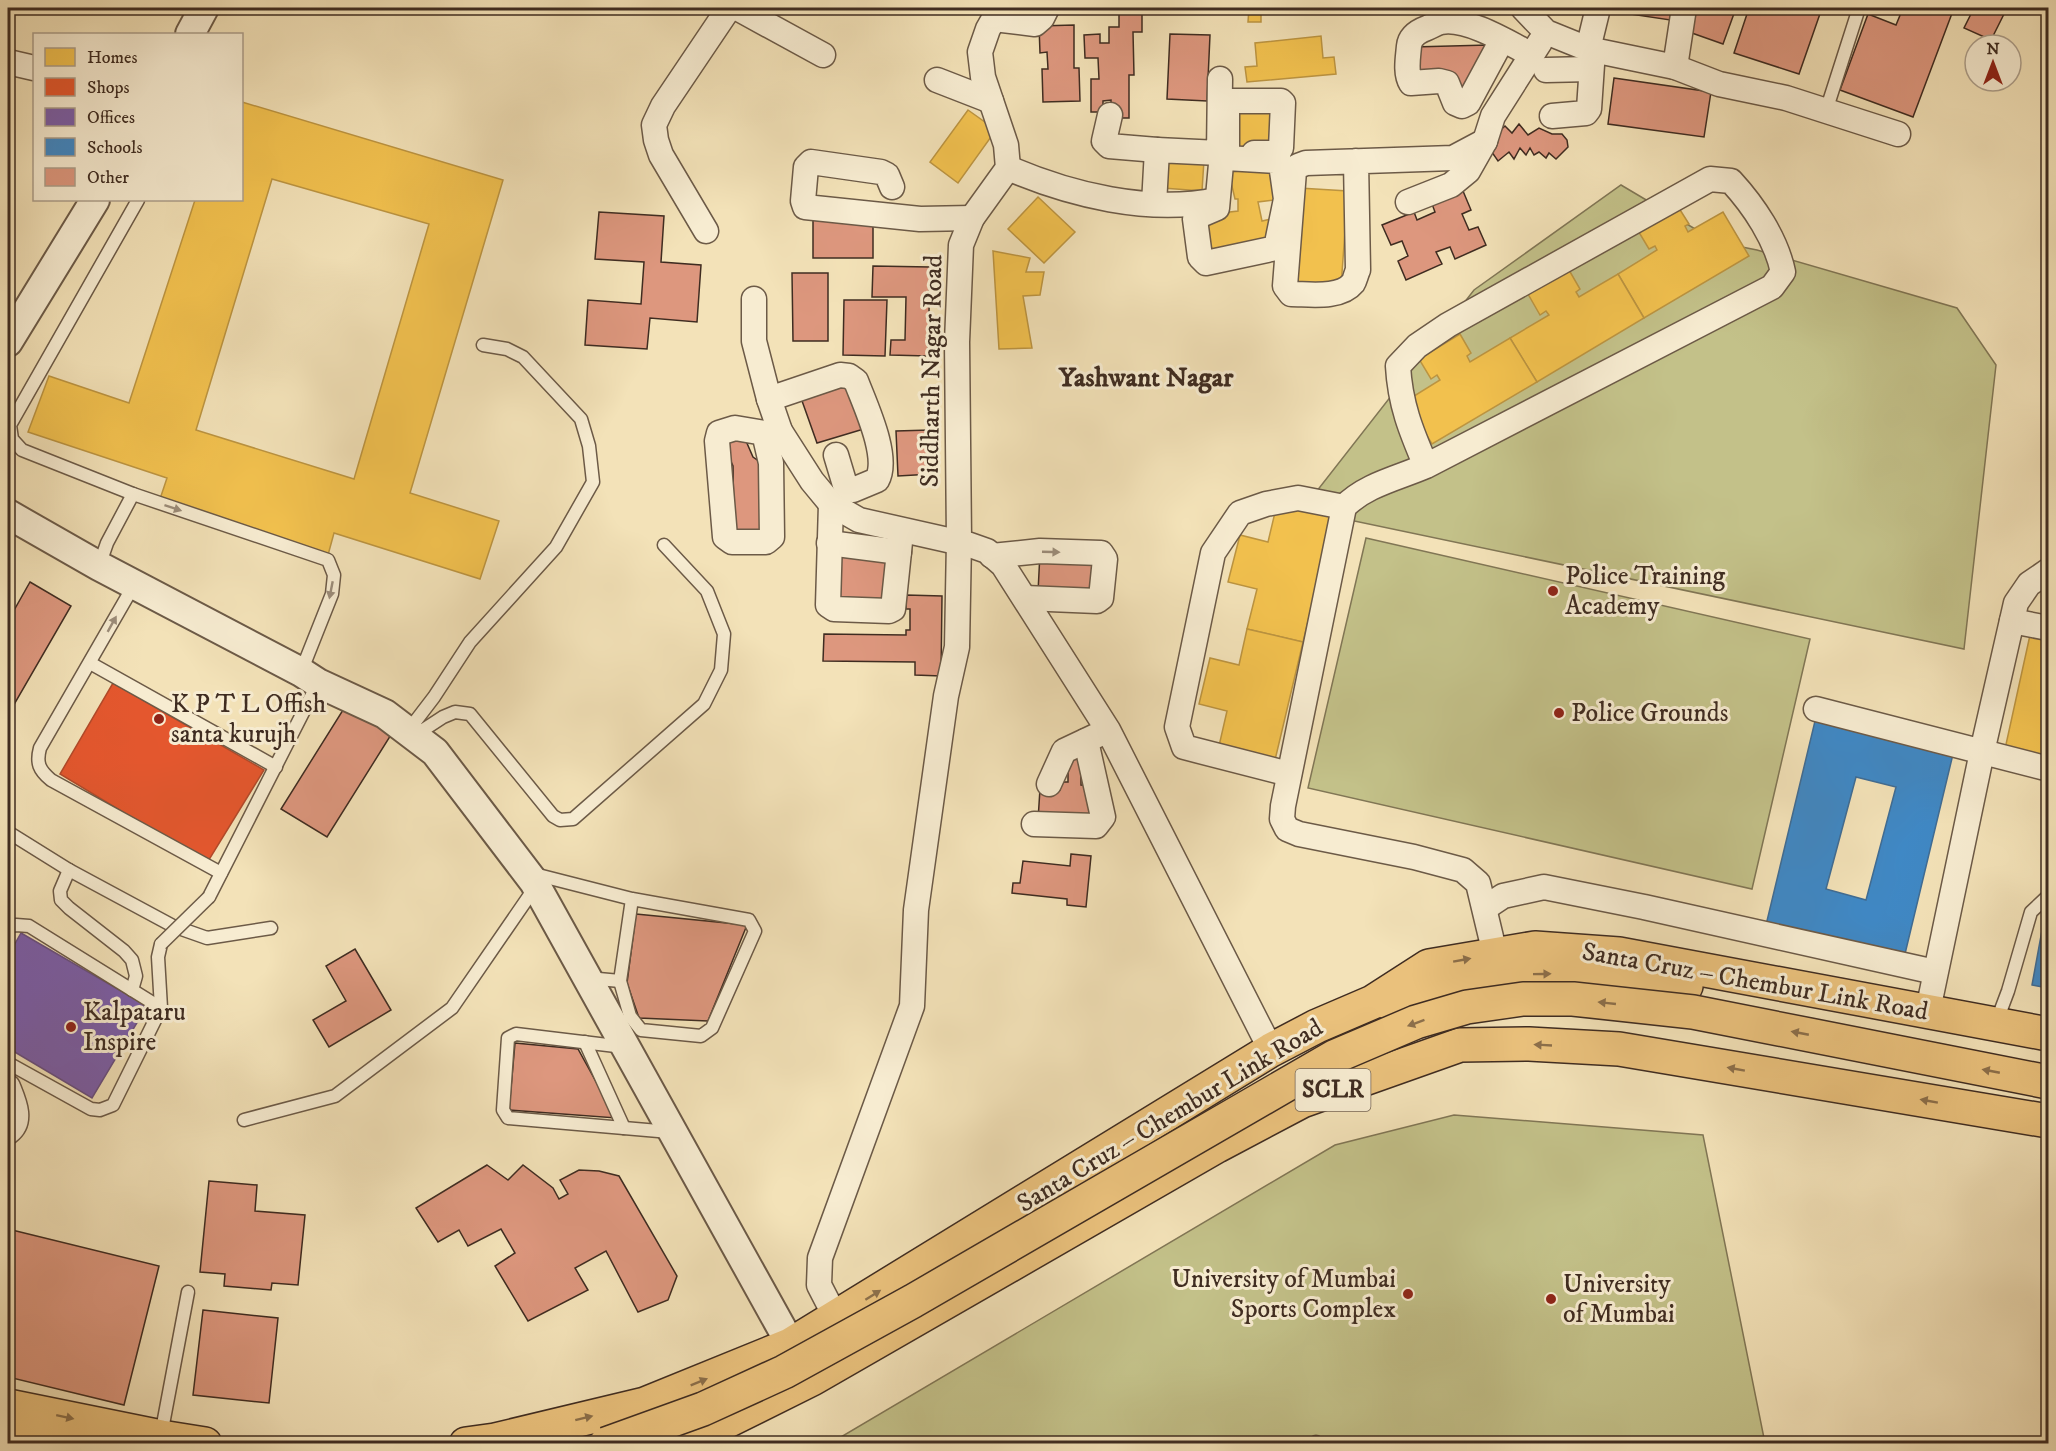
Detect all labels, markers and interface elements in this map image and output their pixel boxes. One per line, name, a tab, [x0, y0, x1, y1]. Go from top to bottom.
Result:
legend	[33, 33, 243, 201]
north arrow	[1963, 33, 2023, 93]
text: N	[1986, 39, 2000, 59]
text: Homes	[87, 47, 138, 69]
text: Shops	[87, 77, 130, 99]
text: Offices	[87, 107, 135, 129]
text: Schools	[87, 137, 142, 159]
text: Other	[87, 167, 129, 189]
street label: Siddharth Nagar Road	[913, 254, 951, 488]
district label: Yashwant Nagar	[1058, 361, 1234, 395]
one-way arrow	[164, 503, 182, 513]
one-way arrow	[1041, 547, 1060, 556]
place label: Police Training Academy	[1565, 560, 1726, 623]
one-way arrow	[326, 580, 335, 599]
marker: Police Training Academy	[1546, 584, 1560, 598]
one-way arrow	[107, 615, 117, 632]
place label: K P T L Offish santa kurujh	[171, 688, 326, 751]
place label: Police Grounds	[1571, 697, 1728, 730]
marker: Police Grounds	[1552, 706, 1566, 720]
marker: K P T L Offish santa kurujh	[152, 712, 166, 726]
street label: Santa Cruz – Chembur Link Road	[1579, 935, 1931, 1029]
one-way arrow	[1452, 955, 1471, 964]
one-way arrow	[1533, 969, 1552, 979]
place label: Kalpataru Inspire	[83, 996, 186, 1059]
one-way arrow	[1598, 998, 1617, 1007]
street label: Santa Cruz – Chembur Link Road	[1011, 1011, 1329, 1221]
one-way arrow	[1406, 1018, 1424, 1028]
marker: Kalpataru Inspire	[64, 1020, 78, 1034]
one-way arrow	[1790, 1028, 1809, 1037]
one-way arrow	[1534, 1040, 1553, 1049]
one-way arrow	[1727, 1064, 1746, 1073]
one-way arrow	[1981, 1066, 2000, 1075]
road number: SCLR	[1296, 1069, 1370, 1111]
one-way arrow	[1919, 1096, 1938, 1105]
place label: University of Mumbai Sports Complex	[1171, 1263, 1396, 1326]
place label: University of Mumbai	[1563, 1268, 1675, 1331]
marker: University of Mumbai Sports Complex	[1401, 1287, 1415, 1301]
one-way arrow	[865, 1290, 881, 1301]
marker: University of Mumbai	[1544, 1292, 1558, 1306]
one-way arrow	[690, 1377, 708, 1386]
one-way arrow	[56, 1413, 75, 1422]
one-way arrow	[575, 1413, 594, 1423]

